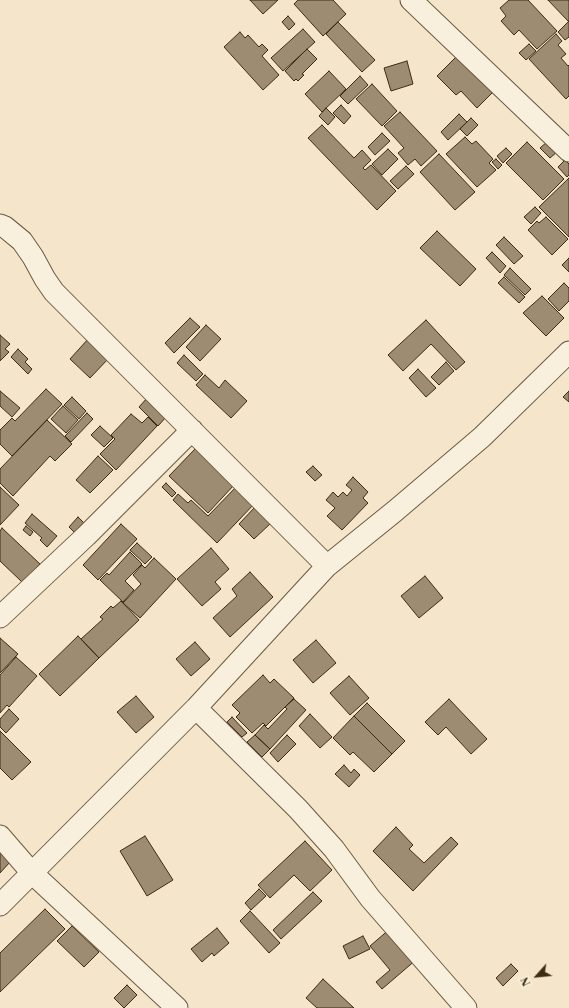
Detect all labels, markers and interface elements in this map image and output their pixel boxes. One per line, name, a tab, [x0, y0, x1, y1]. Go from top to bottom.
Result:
north arrow	[517, 956, 557, 996]
text: N	[518, 974, 535, 989]

